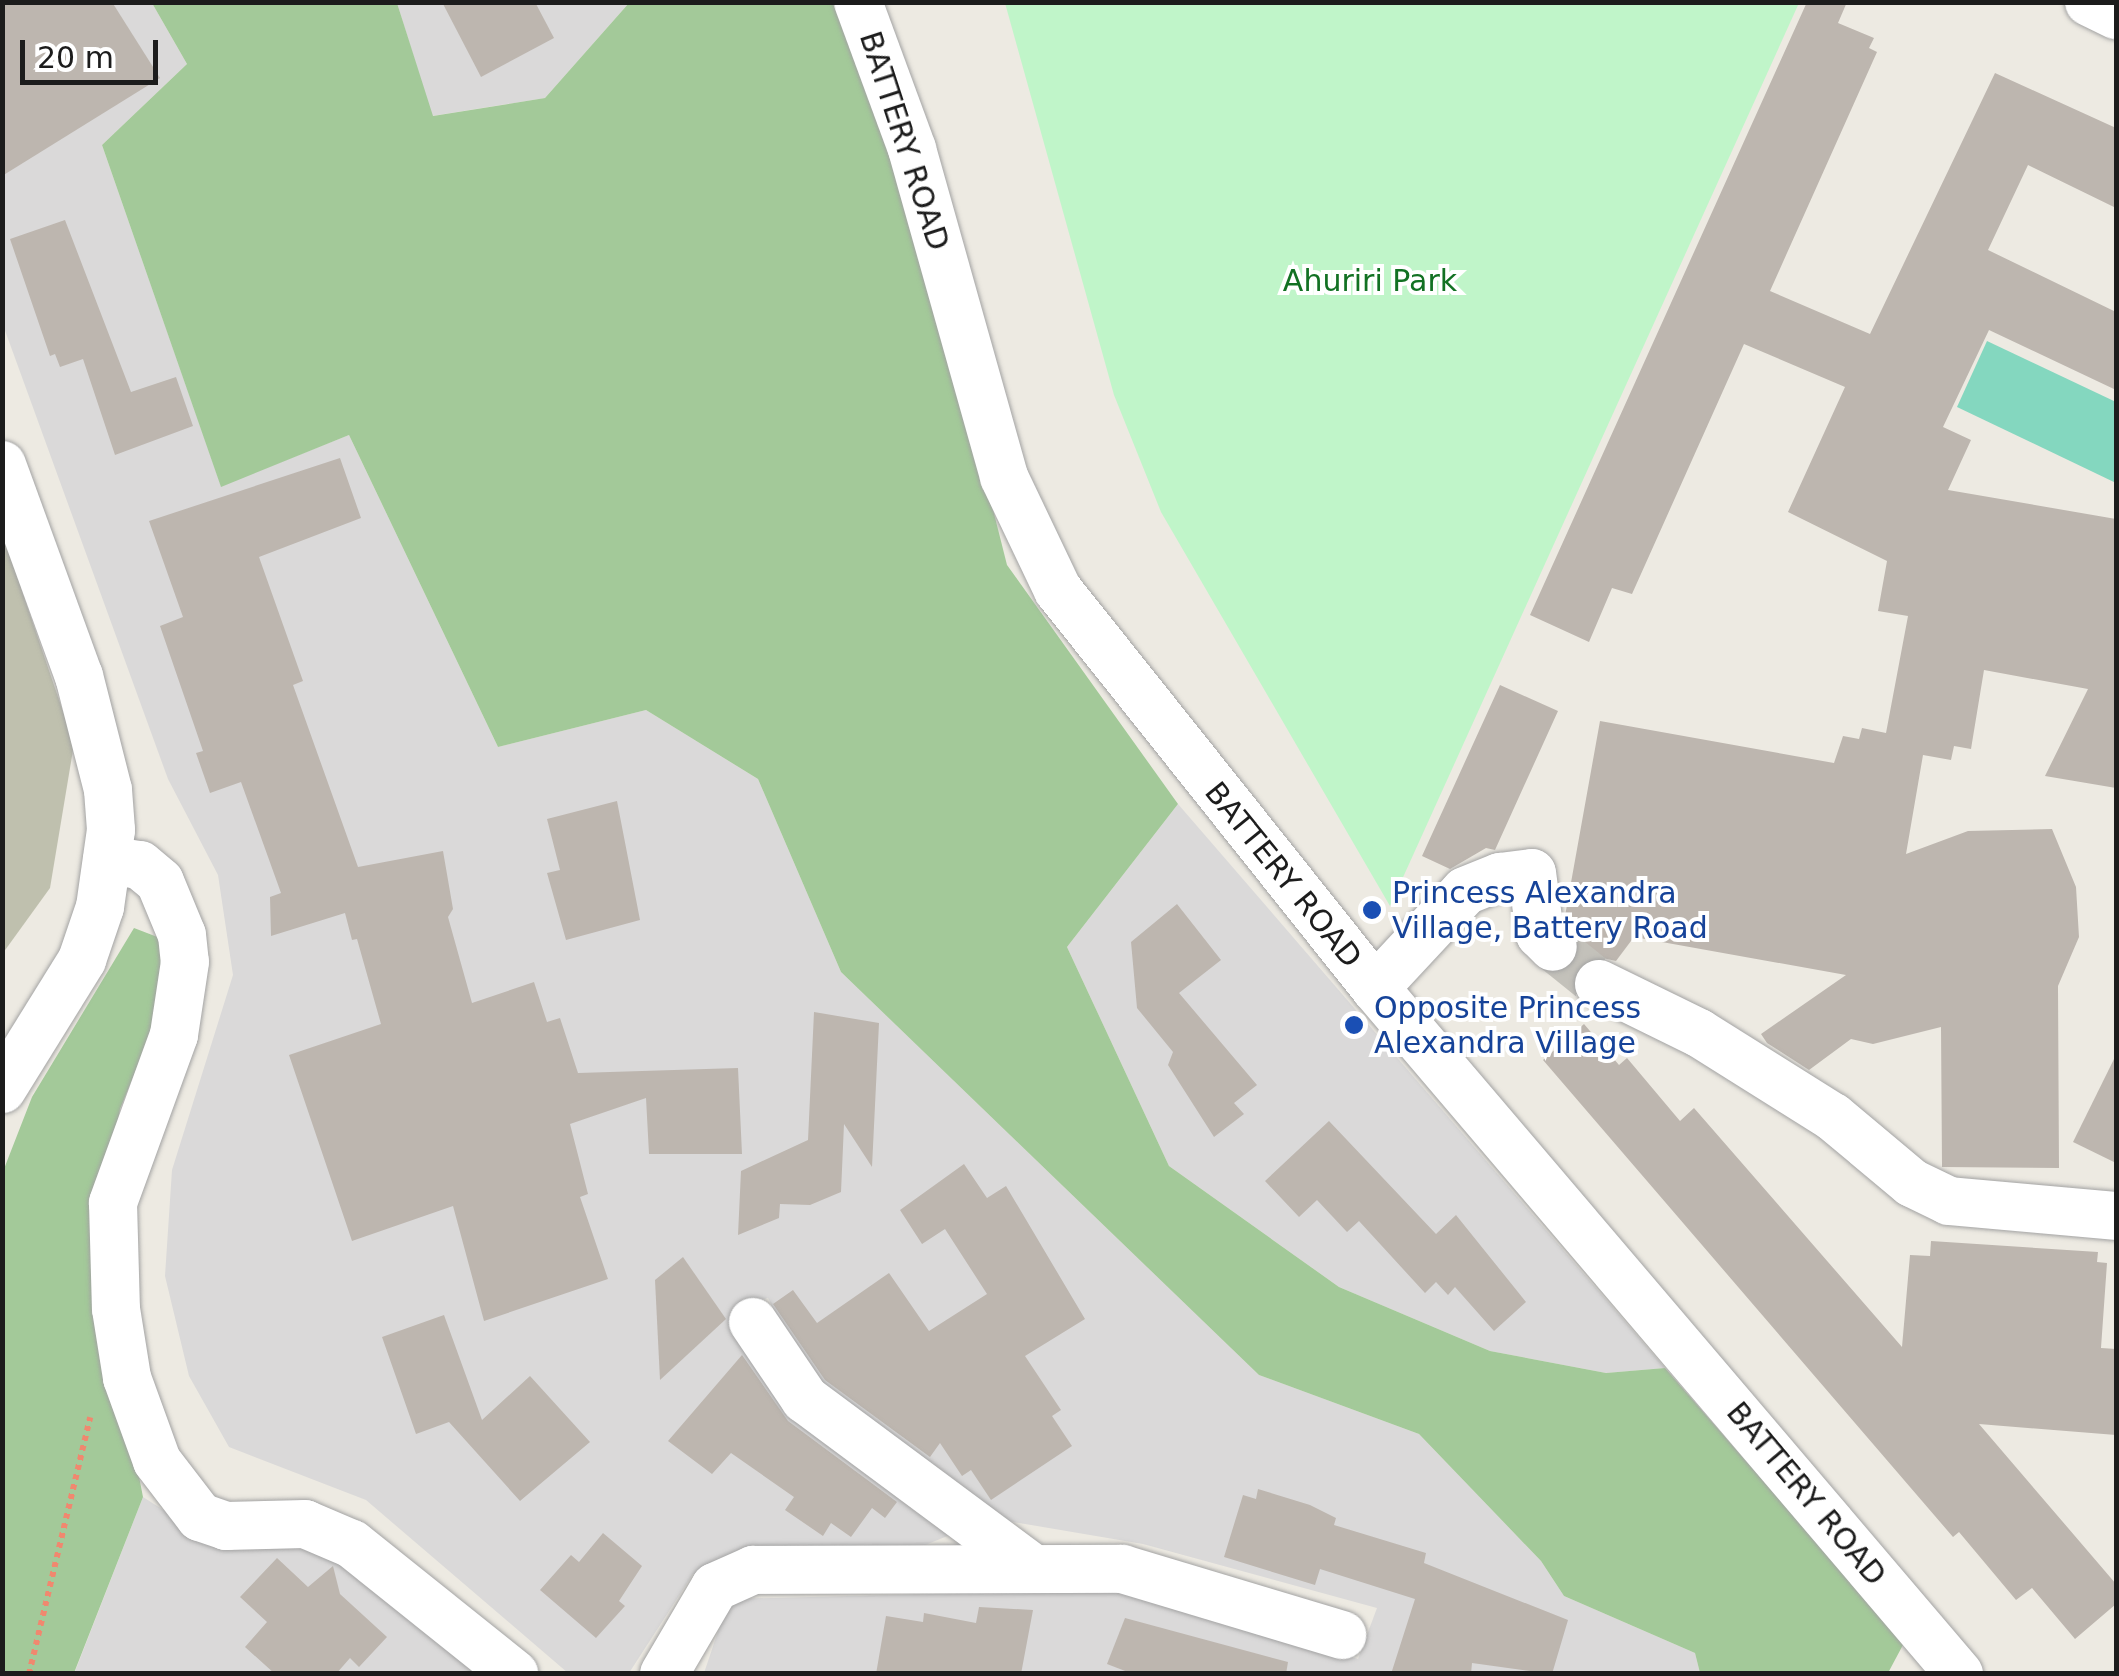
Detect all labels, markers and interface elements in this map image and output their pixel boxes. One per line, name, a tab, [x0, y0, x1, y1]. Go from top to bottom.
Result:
scale bar	[25, 20, 162, 82]
street label: BATTERY ROAD	[852, 27, 956, 255]
text: 20 m	[37, 40, 114, 75]
park label: Ahuriri Park	[1283, 263, 1457, 299]
street label: BATTERY ROAD	[1197, 775, 1369, 975]
place label: Princess Alexandra Village, Battery Road	[1392, 875, 1708, 946]
marker: Princess Alexandra Village, Battery Road	[1361, 899, 1383, 921]
place label: Opposite Princess Alexandra Village	[1374, 990, 1641, 1060]
marker: Opposite Princess Alexandra Village	[1343, 1014, 1365, 1036]
street label: BATTERY ROAD	[1719, 1395, 1893, 1593]

